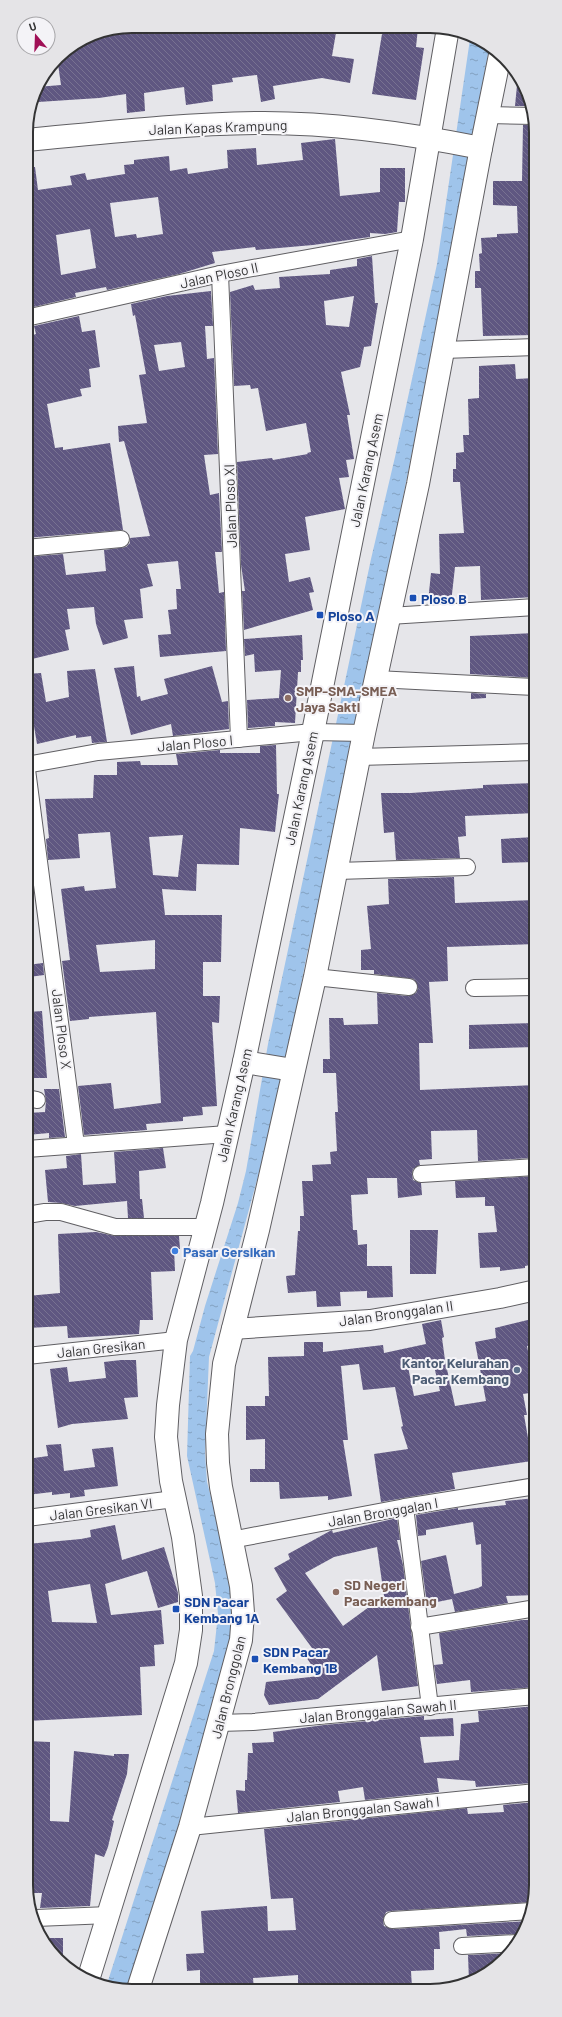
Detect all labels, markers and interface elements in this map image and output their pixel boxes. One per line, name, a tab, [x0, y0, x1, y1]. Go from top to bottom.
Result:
north arrow	[16, 16, 56, 56]
text: U	[27, 19, 38, 33]
street label: Jalan Kapas Krampung	[148, 116, 288, 138]
street label: Jalan Ploso II	[178, 258, 260, 292]
street label: Jalan Karang Asem	[346, 412, 386, 528]
street label: Jalan Ploso XI	[220, 464, 240, 548]
place label: Ploso B	[421, 590, 467, 607]
marker: Ploso B	[408, 593, 418, 603]
place label: Ploso A	[328, 607, 375, 624]
marker: Ploso A	[315, 610, 325, 620]
place label: SMP-SMA-SMEA Jaya Sakti	[296, 682, 398, 715]
marker: SMP-SMA-SMEA Jaya Sakti	[283, 693, 293, 703]
street label: Jalan Karang Asem	[281, 730, 321, 846]
street label: Jalan Ploso I	[156, 731, 234, 755]
street label: Jalan Ploso X	[49, 988, 75, 1070]
street label: Jalan Karang Asem	[213, 1047, 255, 1163]
place label: Pasar Gersikan	[183, 1243, 275, 1260]
marker: Pasar Gersikan	[170, 1246, 180, 1256]
street label: Jalan Bronggalan II	[338, 1297, 454, 1329]
street label: Jalan Gresikan	[56, 1335, 146, 1361]
place label: Kantor Kelurahan Pacar Kembang	[402, 1354, 509, 1387]
marker: Kantor Kelurahan Pacar Kembang	[512, 1365, 522, 1375]
street label: Jalan Gresikan VI	[49, 1494, 153, 1524]
street label: Jalan Bronggalan I	[327, 1494, 439, 1530]
place label: SD Negeri Pacarkembang	[344, 1576, 437, 1609]
marker: SD Negeri Pacarkembang	[331, 1587, 341, 1597]
place label: SDN Pacar Kembang 1A	[184, 1593, 260, 1626]
marker: SDN Pacar Kembang 1A	[171, 1604, 181, 1614]
street label: Jalan Bronggolan	[207, 1634, 249, 1740]
place label: SDN Pacar Kembang 1B	[263, 1643, 338, 1676]
marker: SDN Pacar Kembang 1B	[250, 1654, 260, 1664]
street label: Jalan Bronggalan Sawah II	[299, 1696, 457, 1726]
street label: Jalan Bronggalan Sawah I	[285, 1792, 441, 1826]

